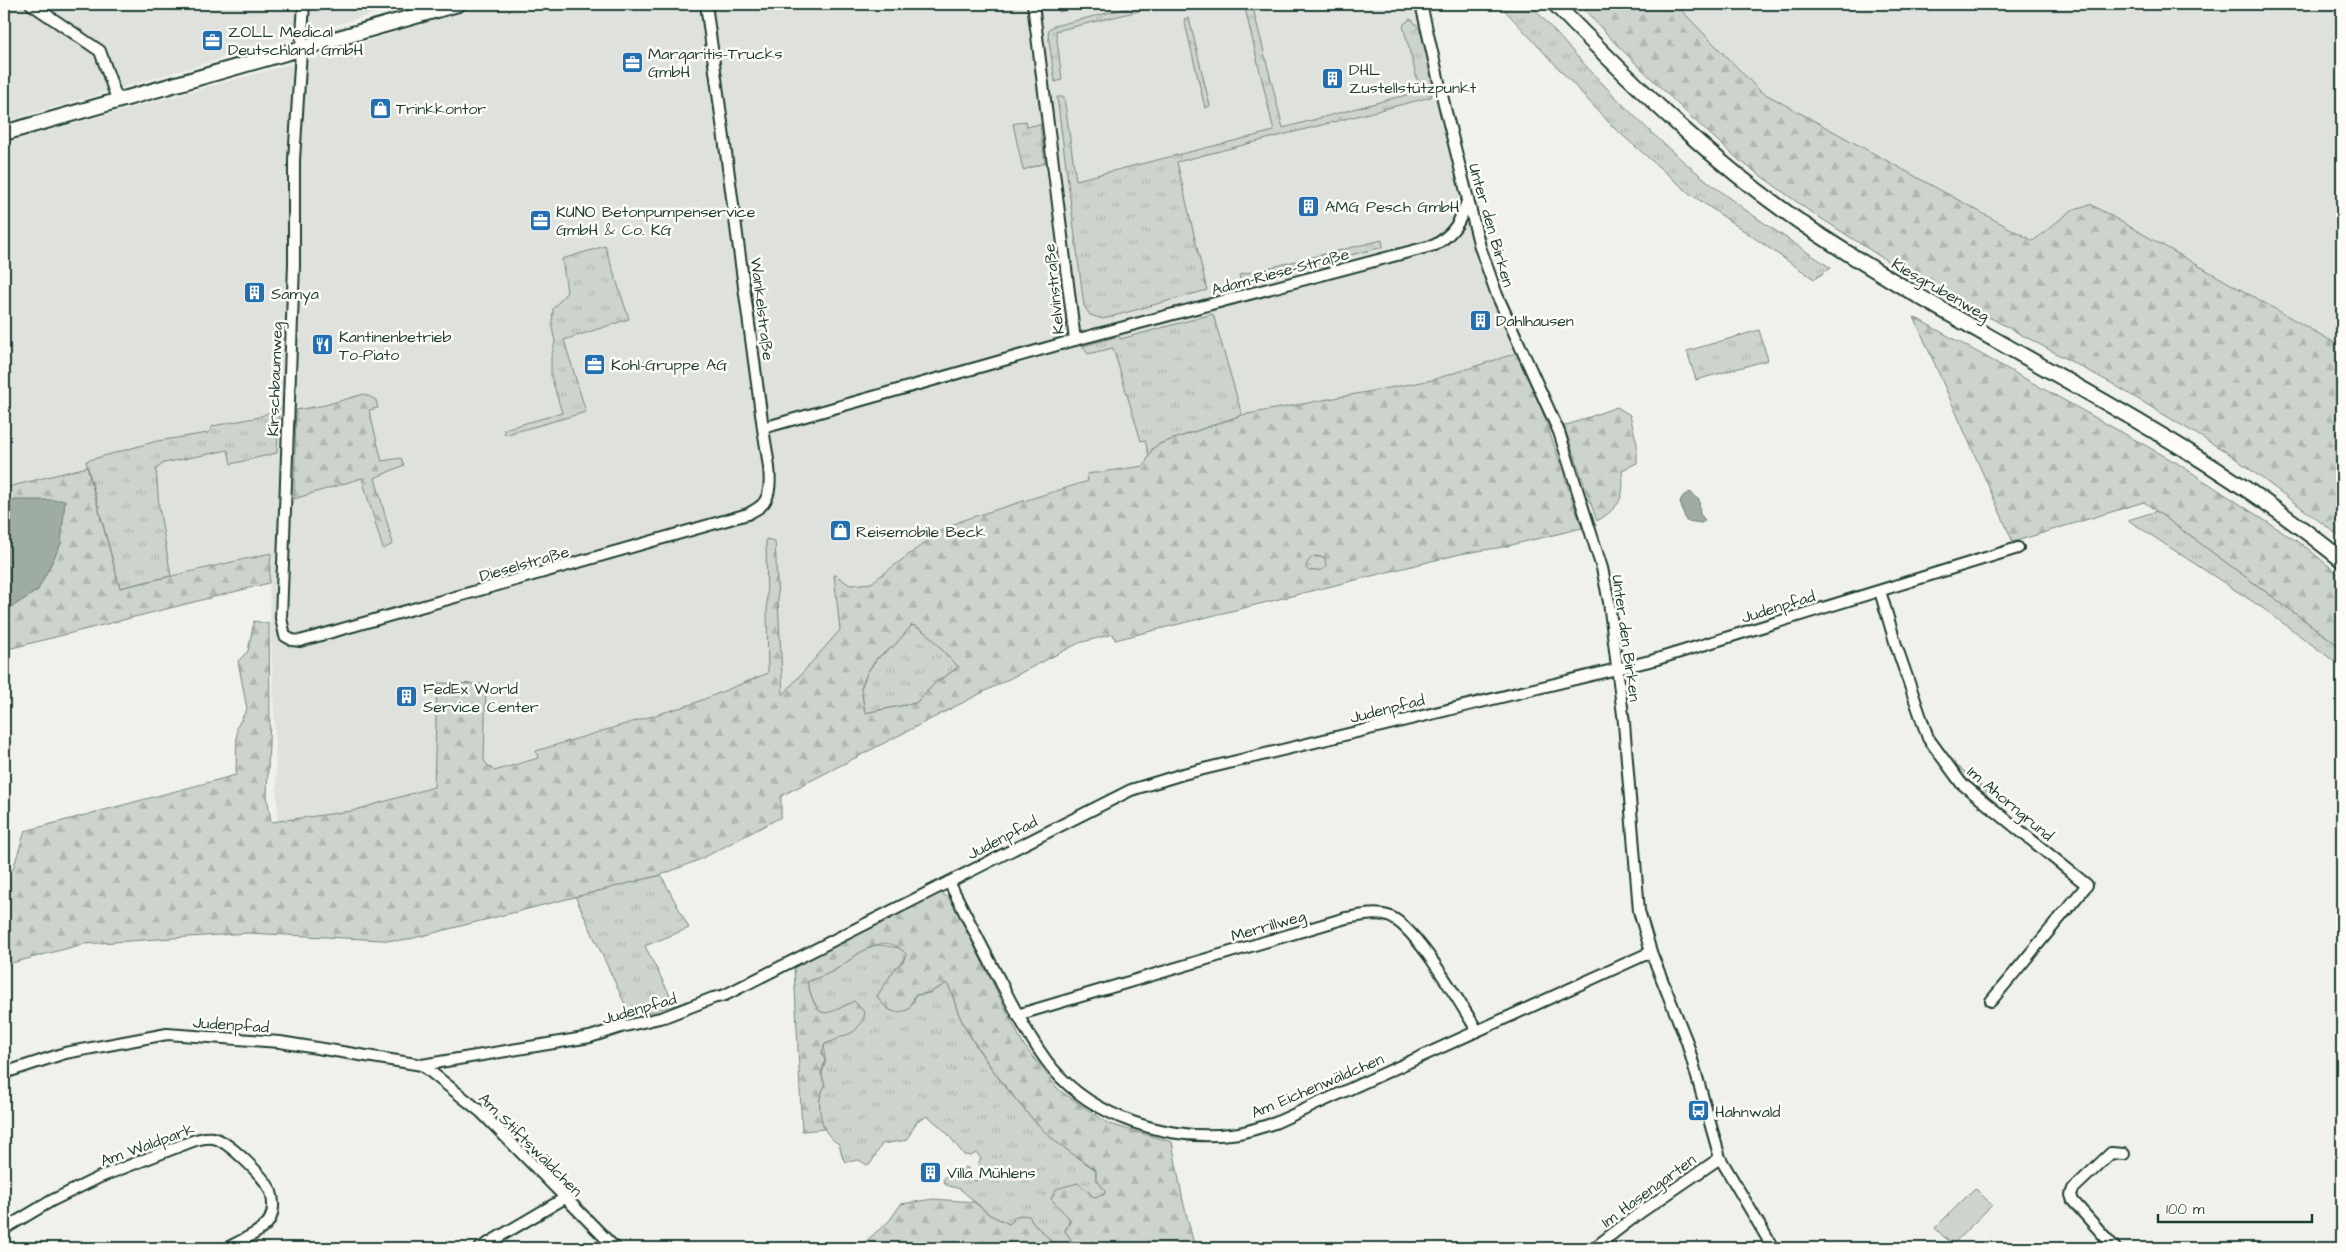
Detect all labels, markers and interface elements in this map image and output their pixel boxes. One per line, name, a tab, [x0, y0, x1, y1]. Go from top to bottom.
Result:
place label: ZOLL Medical Deutschland GmbH	[228, 21, 363, 61]
office icon: ZOLL Medical Deutschland GmbH	[200, 28, 224, 52]
place label: Margaritis-Trucks GmbH	[648, 43, 783, 83]
office icon: Margaritis-Trucks GmbH	[620, 50, 644, 74]
place label: DHL Zustellstützpunkt	[1349, 59, 1477, 99]
building icon: DHL Zustellstützpunkt	[1321, 66, 1345, 90]
shop icon: Trinkkontor	[368, 96, 392, 120]
place label: Trinkkontor	[396, 98, 486, 120]
street label: Unter den Birken	[1463, 161, 1519, 290]
building icon: AMG Pesch GmbH	[1297, 194, 1321, 218]
place label: AMG Pesch GmbH	[1325, 196, 1460, 218]
place label: KUNO Betonpumpenservice GmbH & Co. KG	[556, 201, 756, 241]
office icon: KUNO Betonpumpenservice GmbH & Co. KG	[528, 208, 552, 232]
street label: Kelvinstraße	[1038, 242, 1070, 335]
street label: Adam-Riese-Straße	[1209, 243, 1352, 301]
street label: Kiesgrubenweg	[1887, 253, 1993, 328]
street label: Wankelstraße	[745, 256, 779, 362]
building icon: Samya	[243, 281, 267, 305]
place label: Samya	[271, 283, 319, 306]
building icon: Dahlhausen	[1468, 308, 1492, 332]
place label: Dahlhausen	[1496, 310, 1574, 332]
street label: Kirschbaumweg	[262, 321, 289, 437]
place label: Kantinenbetrieb To-Piato	[339, 326, 451, 366]
restaurant icon: Kantinenbetrieb To-Piato	[311, 333, 335, 357]
office icon: Kohl-Gruppe AG	[583, 352, 607, 376]
place label: Kohl-Gruppe AG	[611, 354, 727, 376]
shop icon: Reisemobile Beck	[828, 519, 852, 543]
place label: Reisemobile Beck	[856, 521, 986, 543]
street label: Dieselstraße	[477, 541, 572, 587]
street label: Unter den Birken	[1606, 573, 1646, 703]
street label: Judenpfad	[1739, 585, 1818, 629]
place label: FedEx World Service Center	[423, 678, 539, 718]
building icon: FedEx World Service Center	[395, 685, 419, 709]
street label: Judenpfad	[1348, 689, 1427, 729]
street label: Im Ahorngrund	[1962, 761, 2058, 847]
street label: Judenpfad	[964, 811, 1041, 865]
street label: Merrillweg	[1228, 905, 1309, 948]
street label: Judenpfad	[600, 988, 679, 1030]
street label: Judenpfad	[192, 1011, 270, 1039]
street label: Am Eichenwäldchen	[1248, 1048, 1387, 1124]
street label: Am Stiftswäldchen	[473, 1088, 587, 1202]
bus stop icon: Hahnwald	[1687, 1099, 1711, 1123]
place label: Hahnwald	[1715, 1101, 1781, 1123]
street label: Am Waldpark	[97, 1118, 198, 1172]
street label: Im Hasengarten	[1597, 1149, 1701, 1233]
building icon: Villa Mühlens	[919, 1160, 943, 1184]
place label: Villa Mühlens	[947, 1162, 1036, 1184]
scale bar	[2158, 1192, 2312, 1224]
text: 100 m	[2166, 1199, 2205, 1220]

